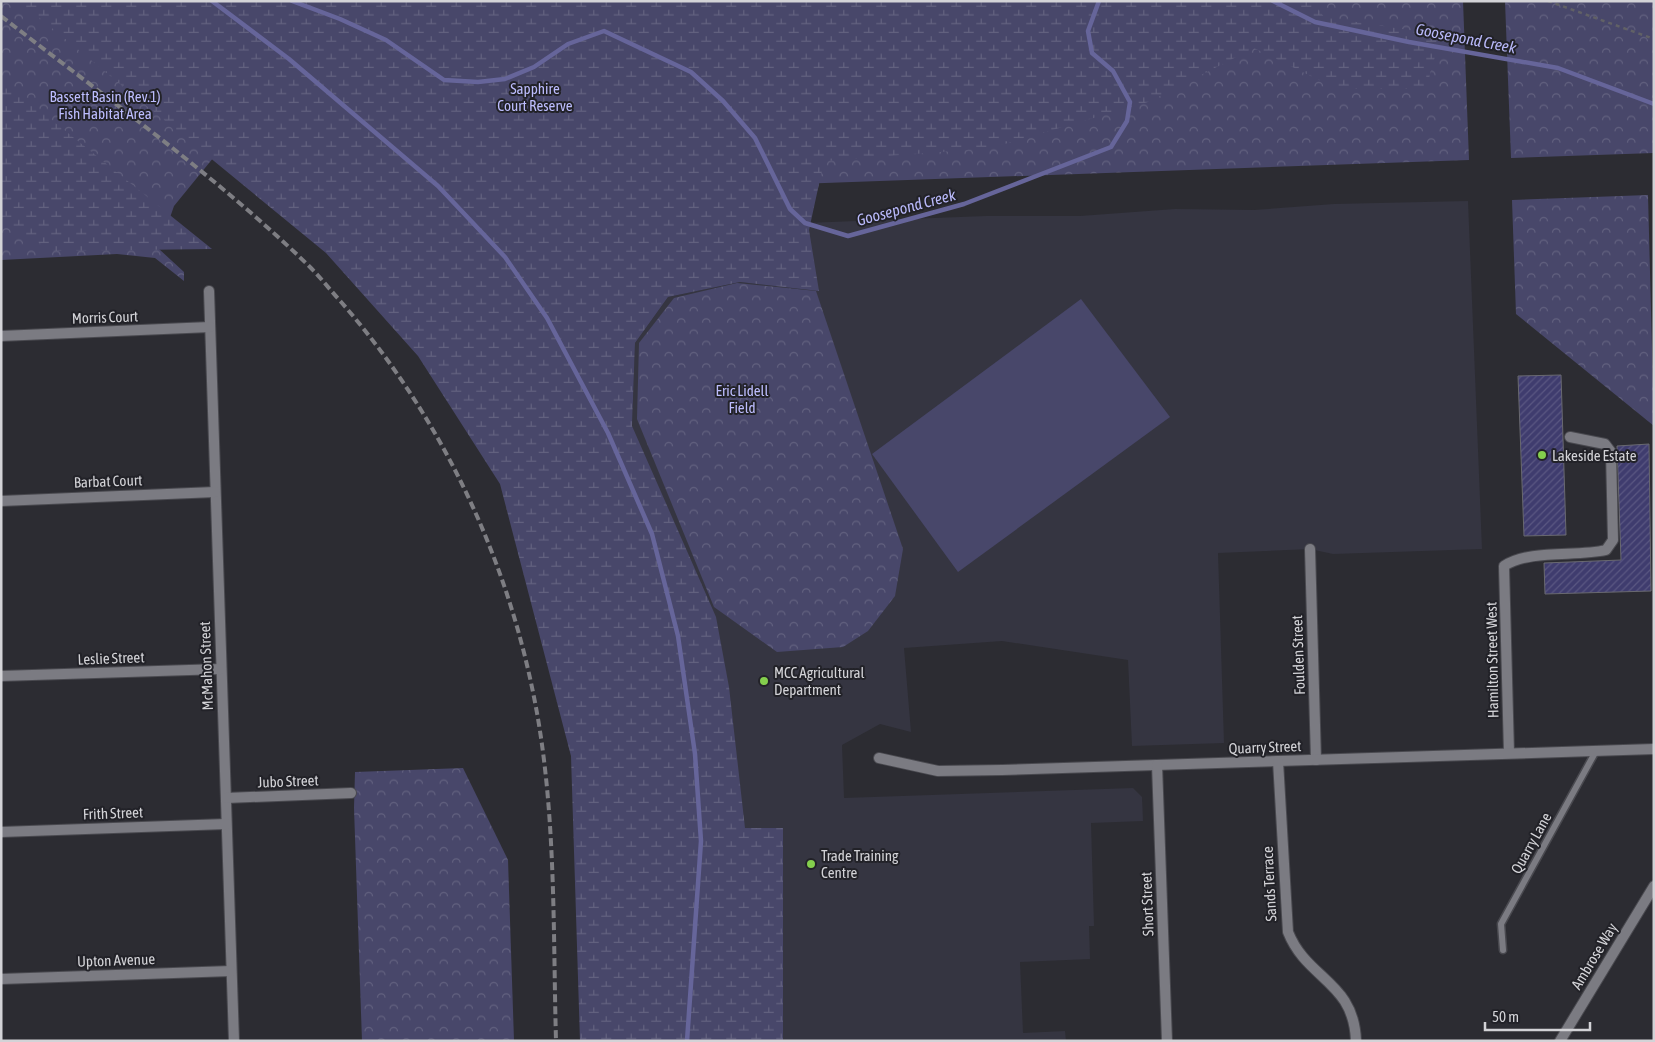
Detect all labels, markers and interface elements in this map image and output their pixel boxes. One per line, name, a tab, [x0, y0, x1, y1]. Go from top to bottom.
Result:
water label: Goosepond Creek	[1414, 19, 1519, 58]
park label: Sapphire Court Reserve	[497, 80, 573, 114]
park label: Bassett Basin (Rev.1) Fish Habitat Area	[49, 88, 161, 122]
water label: Goosepond Creek	[855, 185, 959, 230]
street label: Morris Court	[72, 307, 138, 327]
park label: Eric Lidell Field	[716, 382, 769, 416]
place label: Lakeside Estate	[1552, 447, 1637, 464]
marker: Lakeside Estate	[1536, 449, 1548, 461]
street label: Barbat Court	[73, 471, 143, 491]
street label: Hamilton Street West	[1482, 602, 1502, 718]
street label: Foulden Street	[1288, 615, 1308, 695]
street label: McMahon Street	[196, 621, 216, 711]
street label: Leslie Street	[77, 648, 145, 668]
place label: MCC Agricultural Department	[774, 664, 864, 698]
marker: MCC Agricultural Department	[758, 675, 770, 687]
street label: Quarry Street	[1228, 737, 1302, 757]
street label: Jubo Street	[257, 771, 319, 791]
street label: Frith Street	[83, 803, 143, 823]
street label: Quarry Lane	[1507, 809, 1555, 876]
street label: Sands Terrace	[1259, 846, 1279, 922]
place label: Trade Training Centre	[821, 847, 899, 881]
marker: Trade Training Centre	[805, 858, 817, 870]
street label: Short Street	[1137, 872, 1157, 936]
street label: Ambrose Way	[1568, 920, 1620, 992]
street label: Upton Avenue	[77, 950, 155, 970]
scale bar	[1485, 1000, 1590, 1032]
text: 50 m	[1492, 1008, 1519, 1025]

